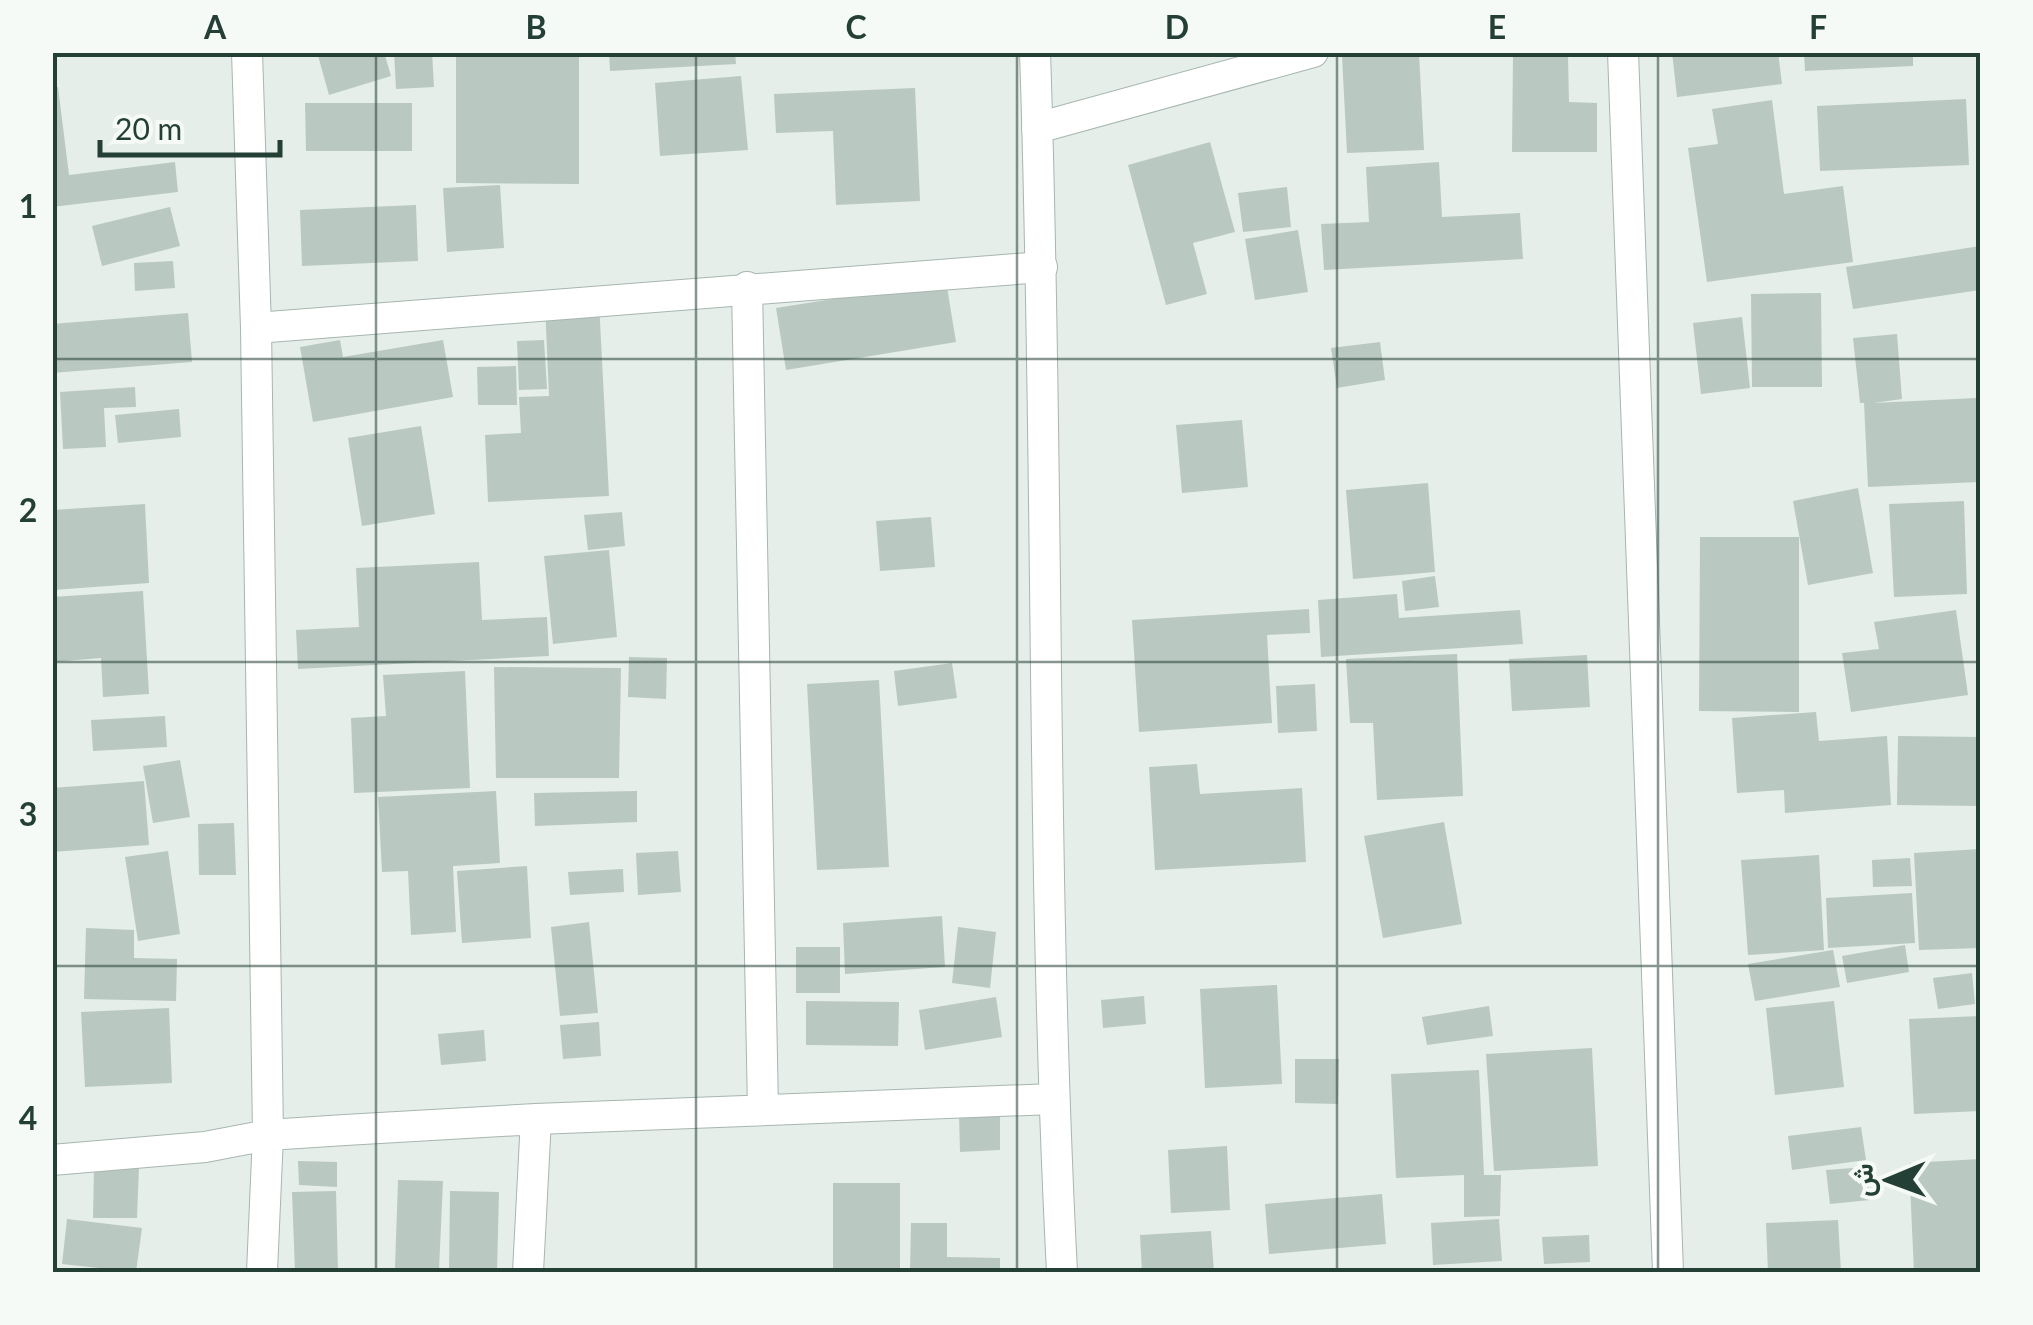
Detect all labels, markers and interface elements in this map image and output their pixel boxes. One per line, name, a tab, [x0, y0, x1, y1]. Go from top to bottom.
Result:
text: A	[203, 7, 227, 46]
text: B	[525, 7, 547, 46]
text: C	[845, 7, 867, 46]
text: D	[1165, 7, 1189, 46]
text: E	[1488, 7, 1506, 46]
text: F	[1809, 7, 1827, 46]
scale bar	[100, 95, 280, 157]
text: 20 m	[115, 110, 182, 146]
text: 1	[19, 186, 37, 225]
text: 2	[19, 490, 37, 529]
text: 3	[19, 794, 37, 833]
text: 4	[19, 1098, 37, 1137]
north arrow	[1838, 1130, 1938, 1230]
text: ش	[1845, 1163, 1880, 1198]

